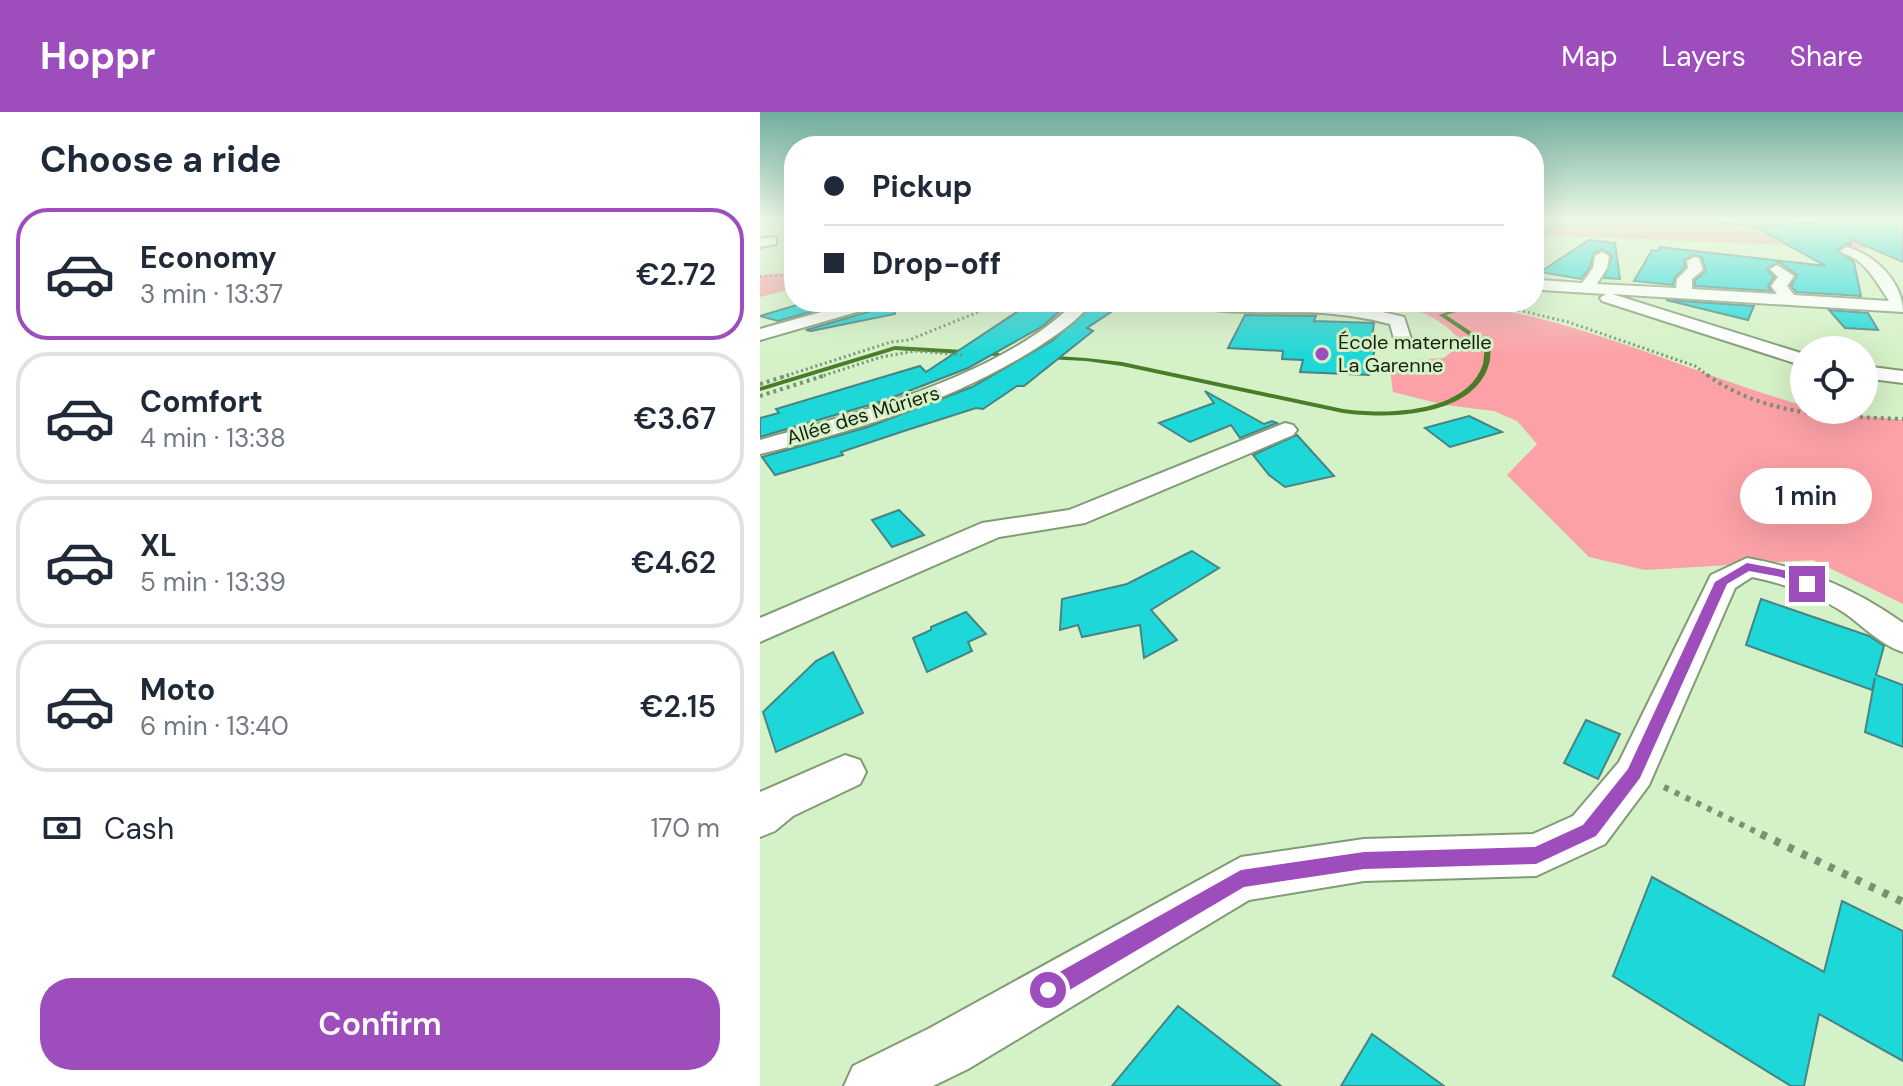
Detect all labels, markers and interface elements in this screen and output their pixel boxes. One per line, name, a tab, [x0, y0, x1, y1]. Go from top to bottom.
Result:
text: Hoppr	[40, 31, 156, 81]
text: Map	[1561, 38, 1618, 75]
text: Layers	[1662, 38, 1746, 75]
text: Share	[1790, 38, 1863, 75]
text: Choose a ride	[40, 136, 281, 183]
text: Pickup	[872, 167, 972, 206]
icon: car	[44, 238, 116, 310]
text: Economy	[140, 238, 277, 277]
text: Drop-off	[872, 244, 1001, 283]
text: €2.72	[636, 255, 716, 294]
text: 3 min · 13:37	[140, 277, 283, 311]
place label: École maternelle La Garenne	[1338, 329, 1492, 378]
map controls	[1790, 336, 1878, 424]
button: locate	[1790, 336, 1878, 424]
marker: École maternelle La Garenne	[1313, 345, 1331, 363]
street label: Allée des Mûriers	[783, 379, 943, 451]
icon: car	[44, 382, 116, 454]
text: Comfort	[140, 382, 263, 421]
text: €3.67	[634, 399, 716, 438]
text: 4 min · 13:38	[140, 421, 286, 455]
callout: 1 min	[1741, 468, 1873, 524]
text: 1 min	[1775, 479, 1837, 513]
icon: car	[44, 526, 116, 598]
text: XL	[140, 526, 177, 565]
text: €4.62	[631, 543, 716, 582]
text: 5 min · 13:39	[140, 565, 286, 599]
route end	[1789, 566, 1825, 602]
icon: car	[44, 670, 116, 742]
text: Moto	[140, 670, 215, 709]
text: €2.15	[640, 687, 716, 726]
text: 6 min · 13:40	[140, 709, 289, 743]
icon: cash	[40, 806, 84, 850]
text: Cash	[104, 809, 174, 848]
text: 170 m	[651, 811, 720, 845]
route start	[1030, 972, 1066, 1008]
button: Confirm	[40, 978, 720, 1070]

